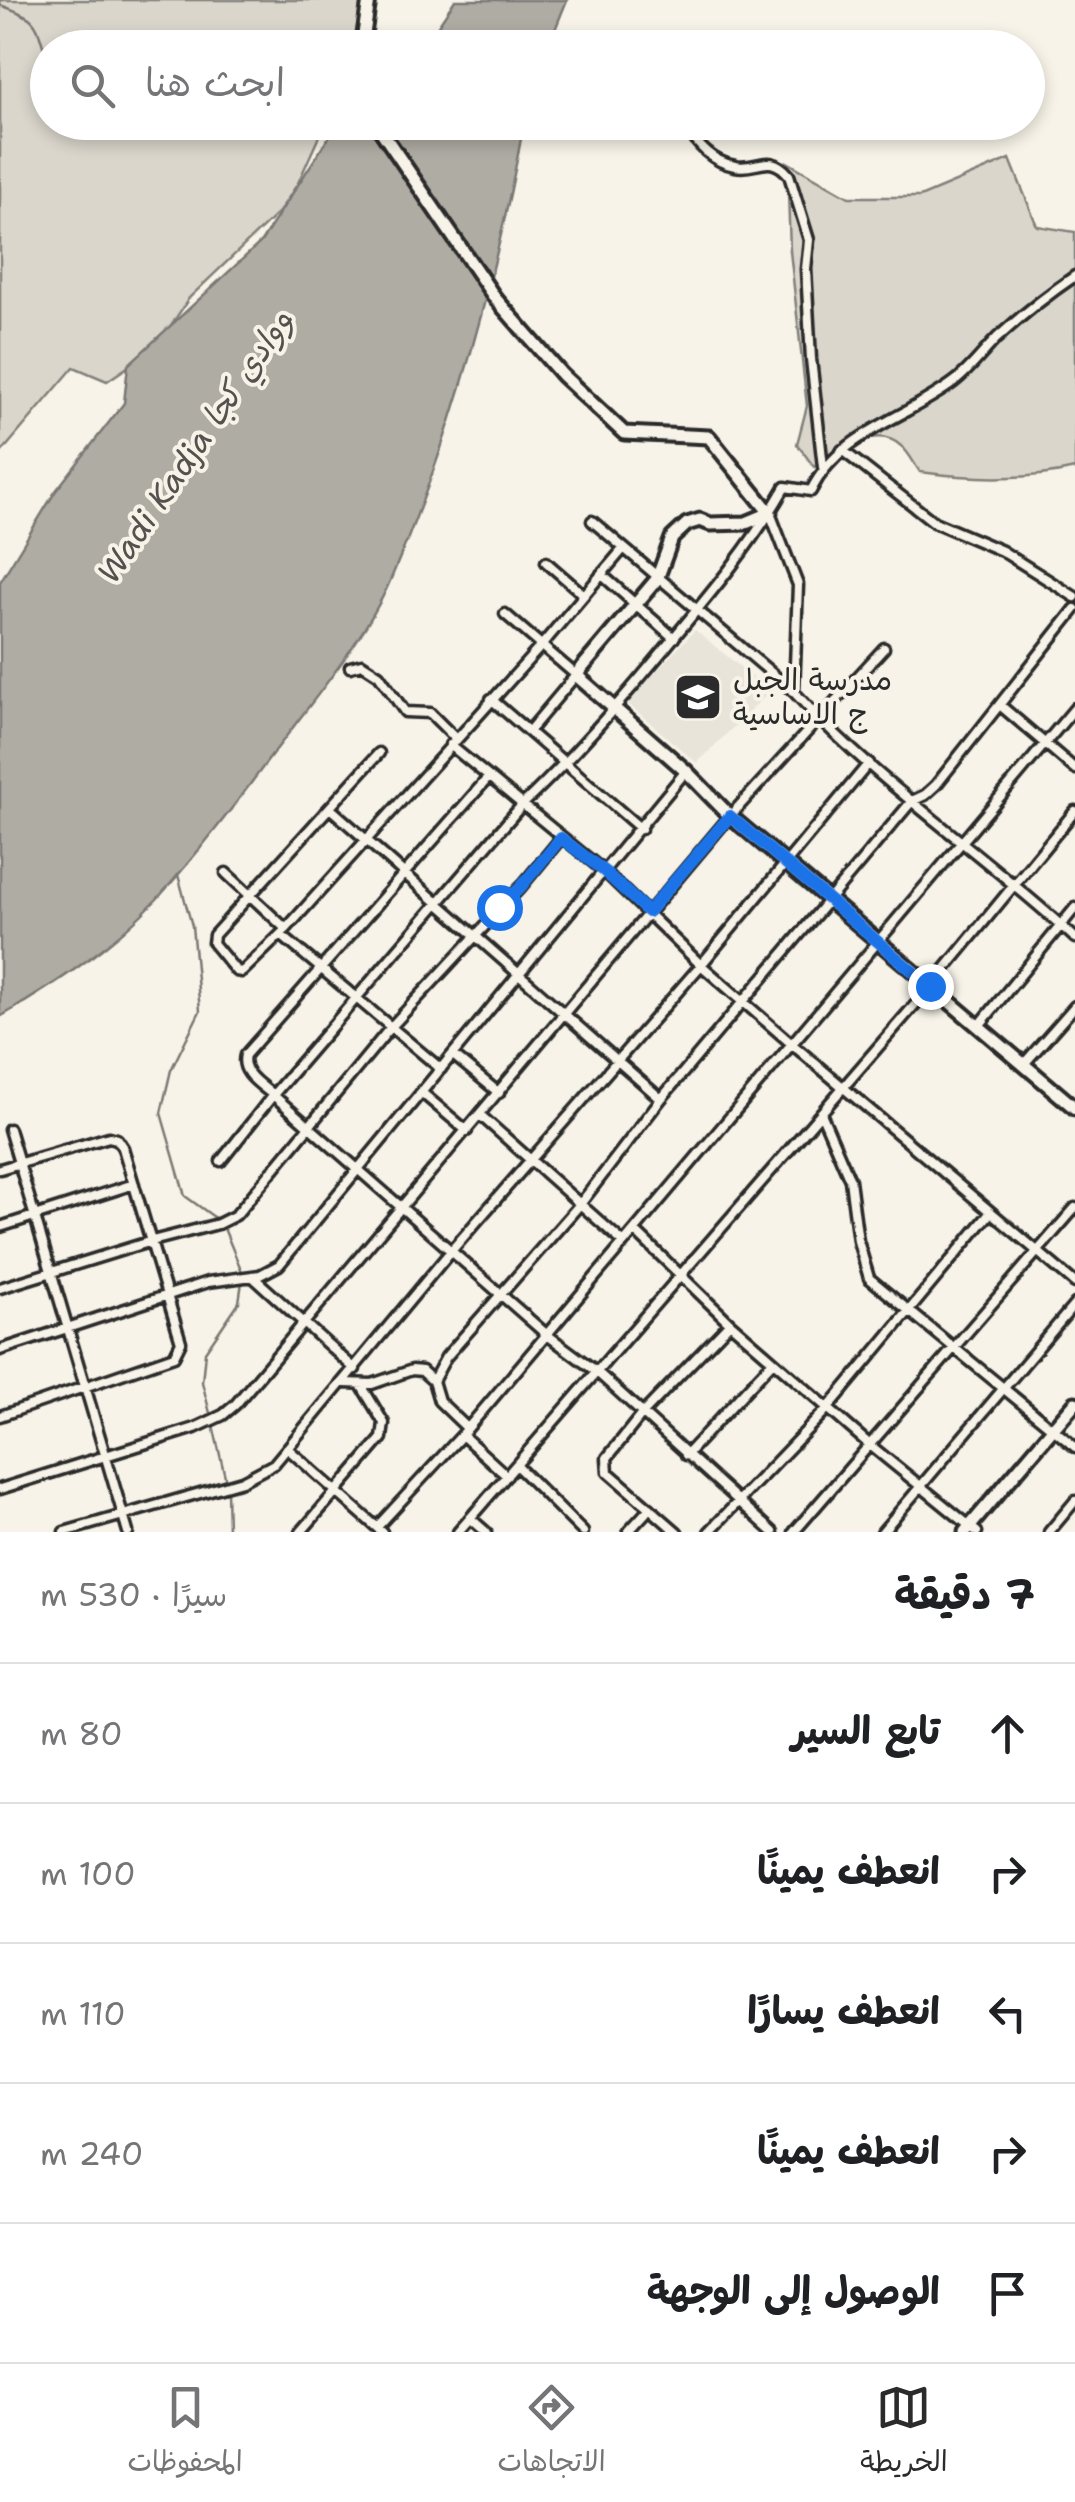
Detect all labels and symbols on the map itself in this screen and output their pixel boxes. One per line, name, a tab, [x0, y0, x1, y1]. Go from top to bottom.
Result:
water label: Wadi Kadja ووادي كجا	[87, 300, 304, 593]
place label: مدرسة الجبل ج الاساسية	[733, 659, 892, 734]
school or university icon: مدرسة الجبل ج الاساسية	[672, 671, 724, 723]
route start	[477, 885, 523, 931]
route end	[908, 964, 954, 1010]

